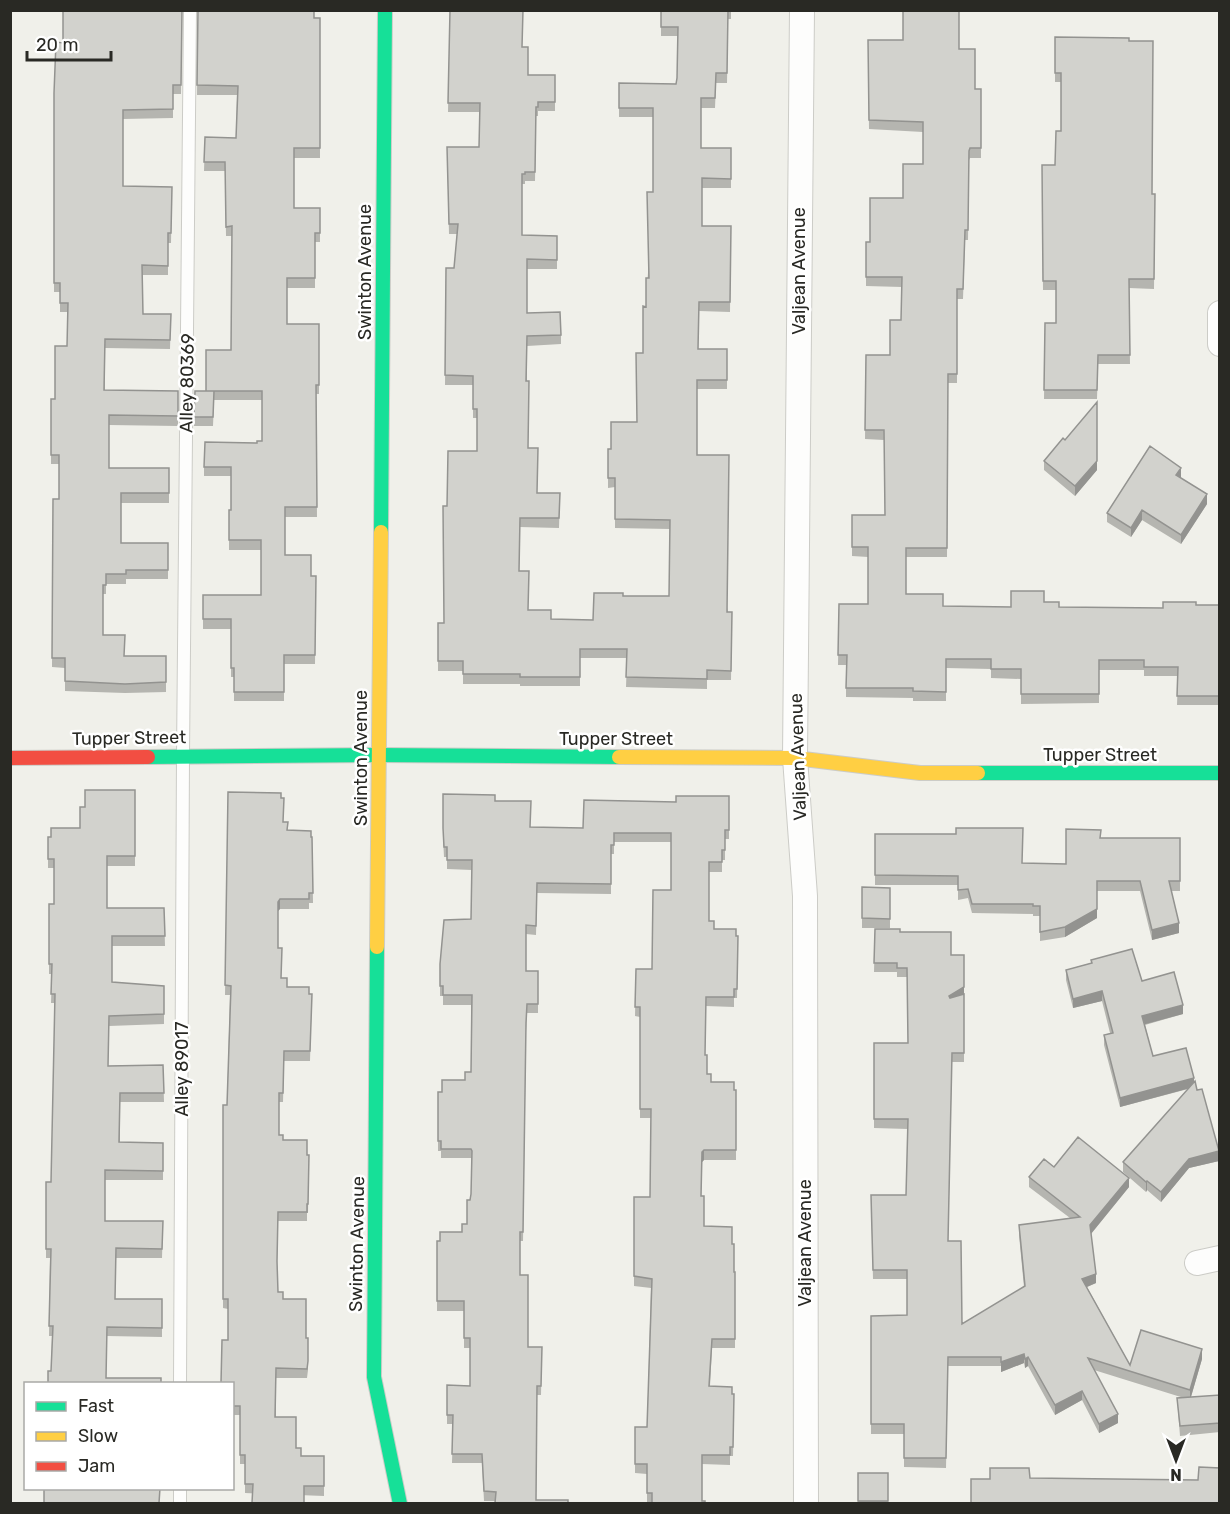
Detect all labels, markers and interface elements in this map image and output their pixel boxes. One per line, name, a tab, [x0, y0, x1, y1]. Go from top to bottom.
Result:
scale bar	[27, 24, 111, 62]
text: 20 m	[36, 34, 78, 56]
street label: Swinton Avenue	[354, 204, 376, 340]
street label: Valjean Avenue	[788, 207, 810, 335]
street label: Alley 80369	[175, 333, 199, 433]
street label: Swinton Avenue	[350, 690, 372, 826]
street label: Valjean Avenue	[785, 693, 811, 821]
street label: Tupper Street	[72, 726, 186, 750]
street label: Tupper Street	[559, 728, 673, 750]
street label: Tupper Street	[1043, 744, 1157, 766]
street label: Alley 89017	[171, 1022, 193, 1116]
street label: Swinton Avenue	[345, 1176, 369, 1312]
street label: Valjean Avenue	[794, 1179, 816, 1307]
legend	[24, 1382, 234, 1490]
text: Fast	[78, 1395, 114, 1417]
text: Slow	[78, 1425, 118, 1447]
north arrow	[1146, 1430, 1206, 1490]
text: Jam	[78, 1455, 115, 1477]
text: N	[1170, 1465, 1182, 1484]

